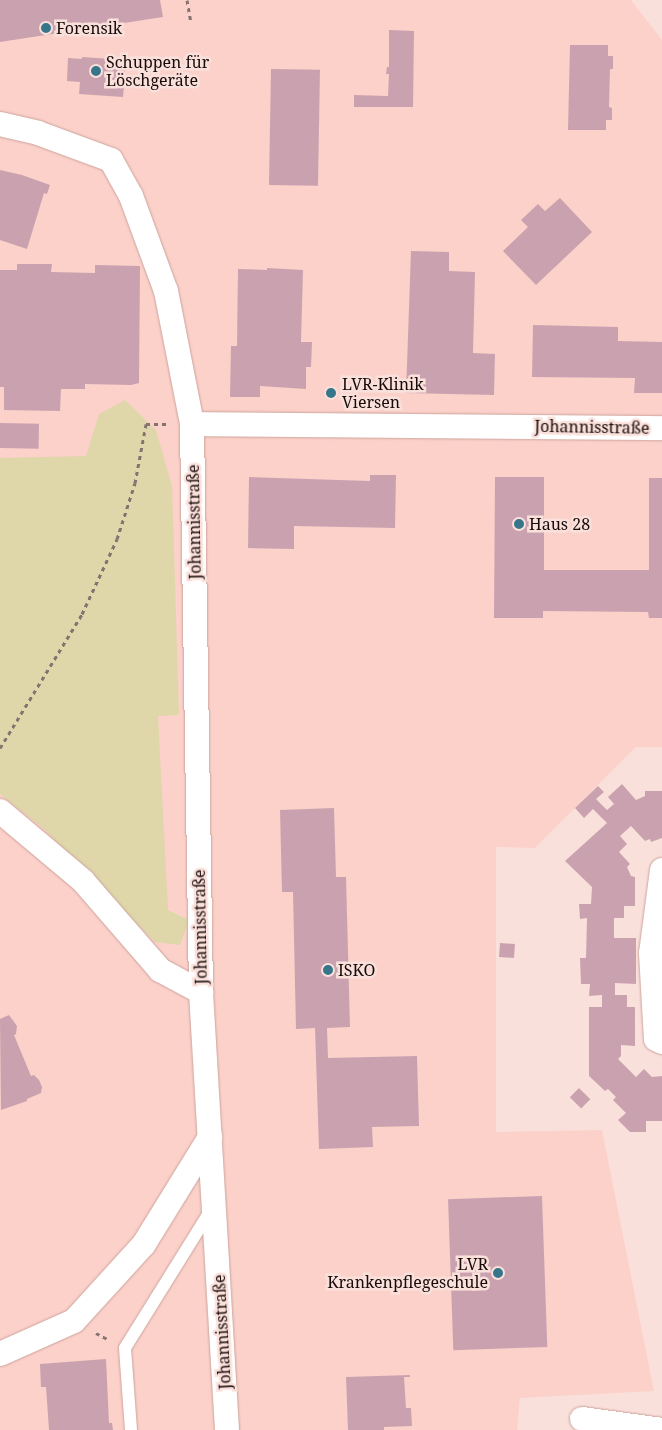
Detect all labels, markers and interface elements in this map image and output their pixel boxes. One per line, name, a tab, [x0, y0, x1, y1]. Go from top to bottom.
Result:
place label: Forensik	[56, 18, 122, 38]
marker: Forensik	[40, 22, 52, 34]
place label: Schuppen für Löschgeräte	[106, 52, 209, 90]
marker: Schuppen für Löschgeräte	[90, 65, 102, 77]
place label: LVR-Klinik Viersen	[342, 374, 424, 412]
marker: LVR-Klinik Viersen	[324, 386, 338, 400]
street label: Johannisstraße	[534, 416, 650, 438]
street label: Johannisstraße	[183, 464, 205, 580]
place label: Haus 28	[529, 514, 590, 534]
marker: Haus 28	[513, 518, 525, 530]
street label: Johannisstraße	[189, 869, 211, 985]
place label: ISKO	[338, 960, 375, 980]
marker: ISKO	[322, 964, 334, 976]
place label: LVR Krankenpflegeschule	[327, 1254, 488, 1292]
marker: LVR Krankenpflegeschule	[492, 1267, 504, 1279]
street label: Johannisstraße	[209, 1274, 235, 1390]

